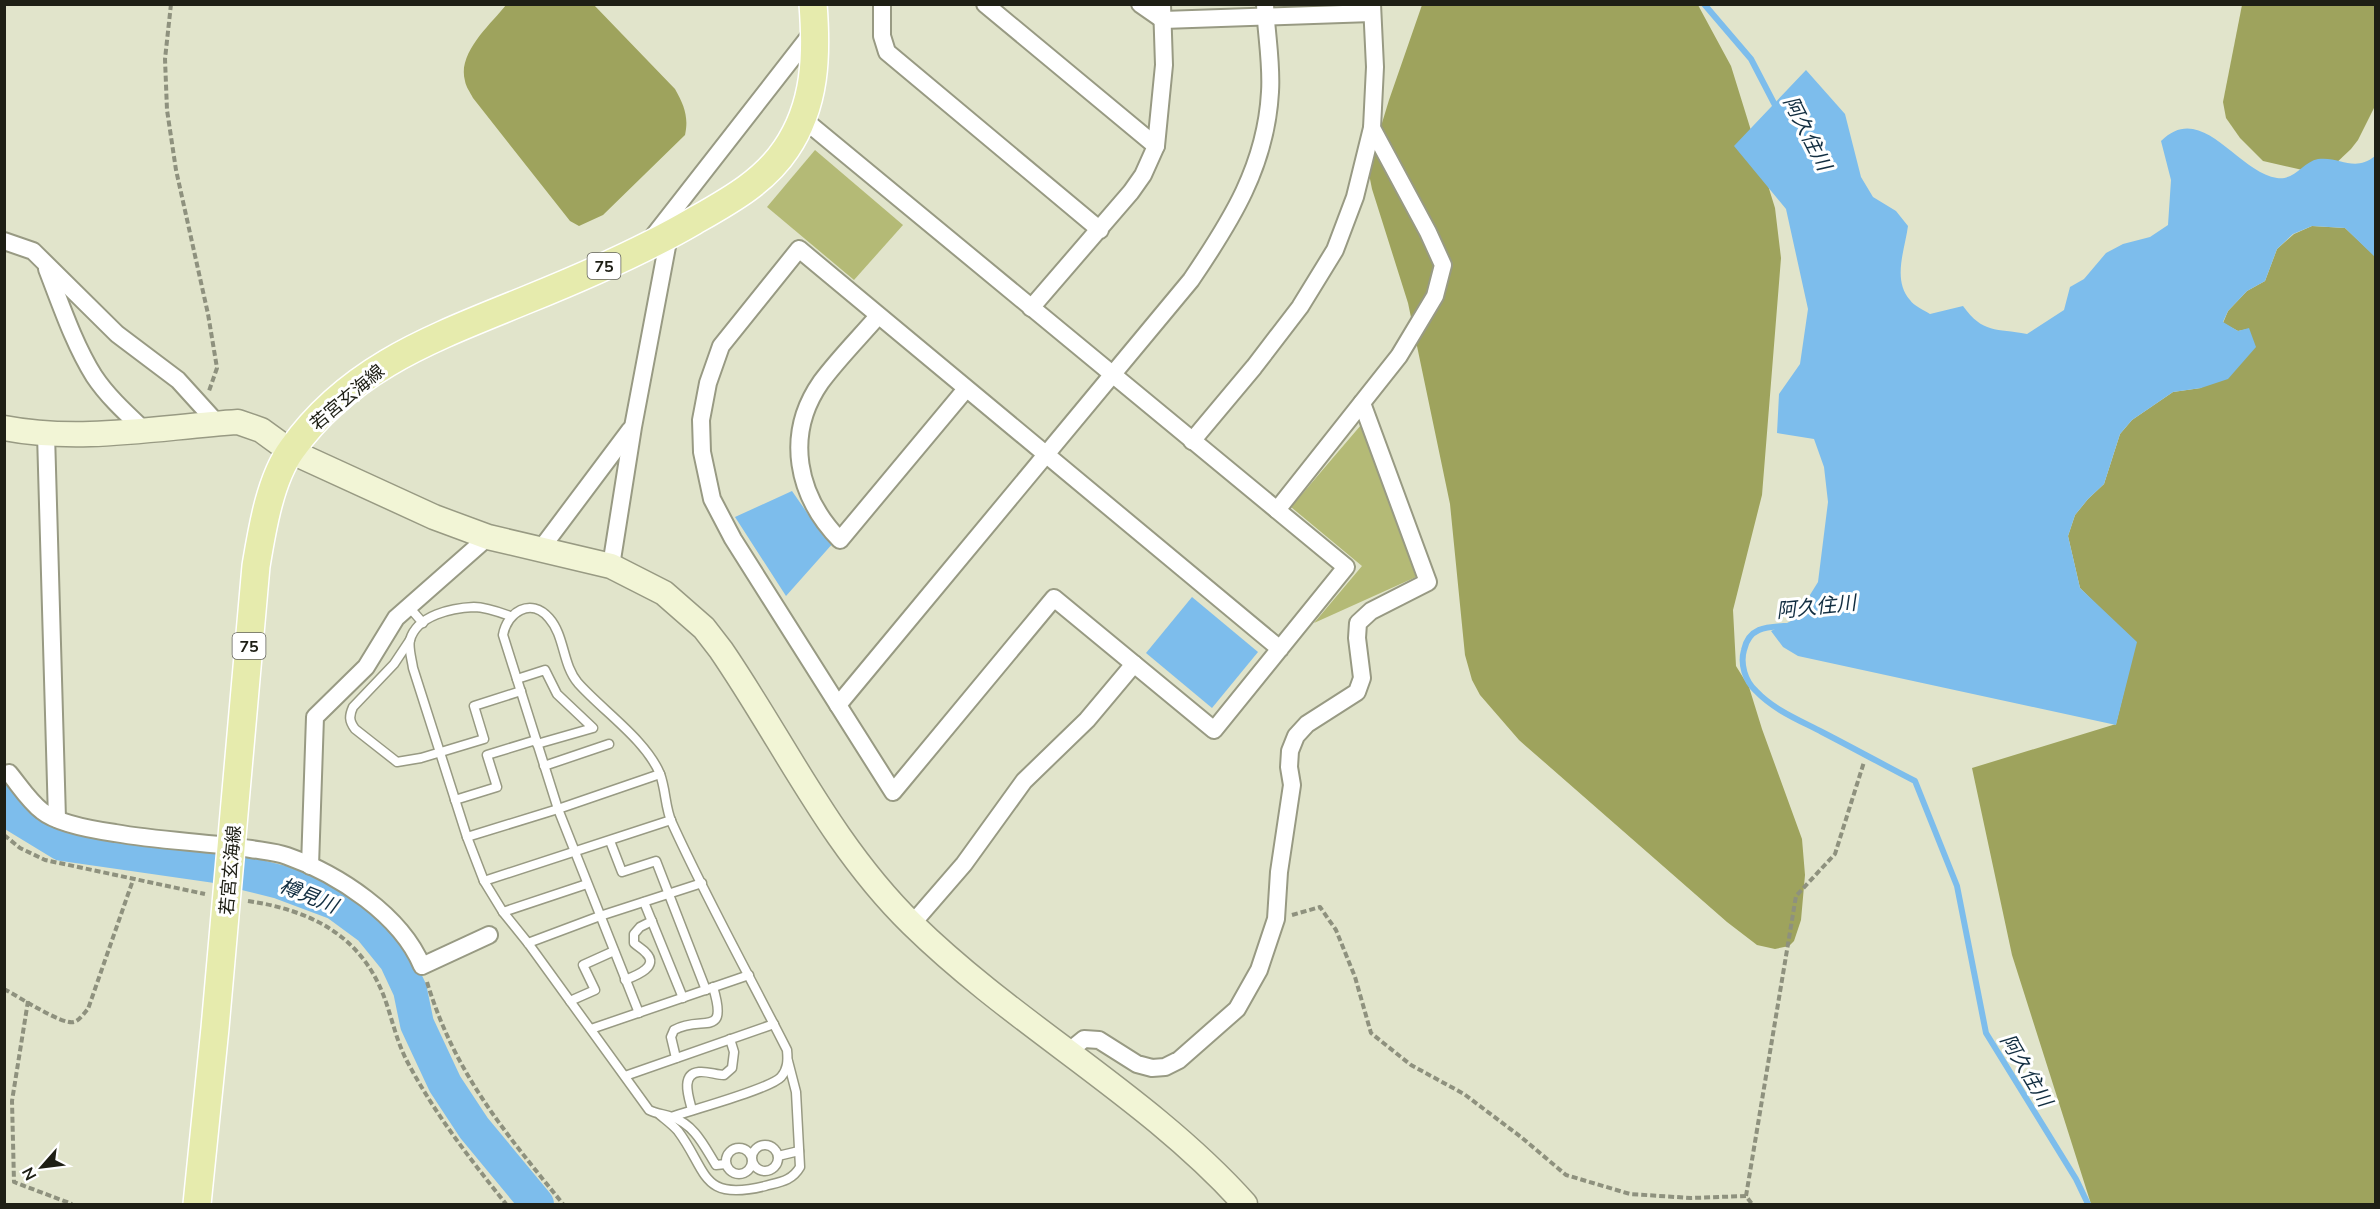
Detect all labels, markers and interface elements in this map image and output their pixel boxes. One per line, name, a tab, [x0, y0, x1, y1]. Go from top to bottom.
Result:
water label: 阿久住川	[1779, 92, 1838, 176]
road number: 75	[588, 253, 620, 279]
street label: 若宮玄海線	[305, 359, 389, 435]
water label: 阿久住川	[1775, 589, 1859, 623]
road number: 75	[232, 633, 266, 659]
street label: 若宮玄海線	[215, 824, 245, 916]
water label: 樽見川	[277, 872, 343, 919]
water label: 阿久住川	[1996, 1029, 2059, 1112]
north arrow	[12, 1137, 72, 1197]
text: N	[17, 1164, 40, 1184]

